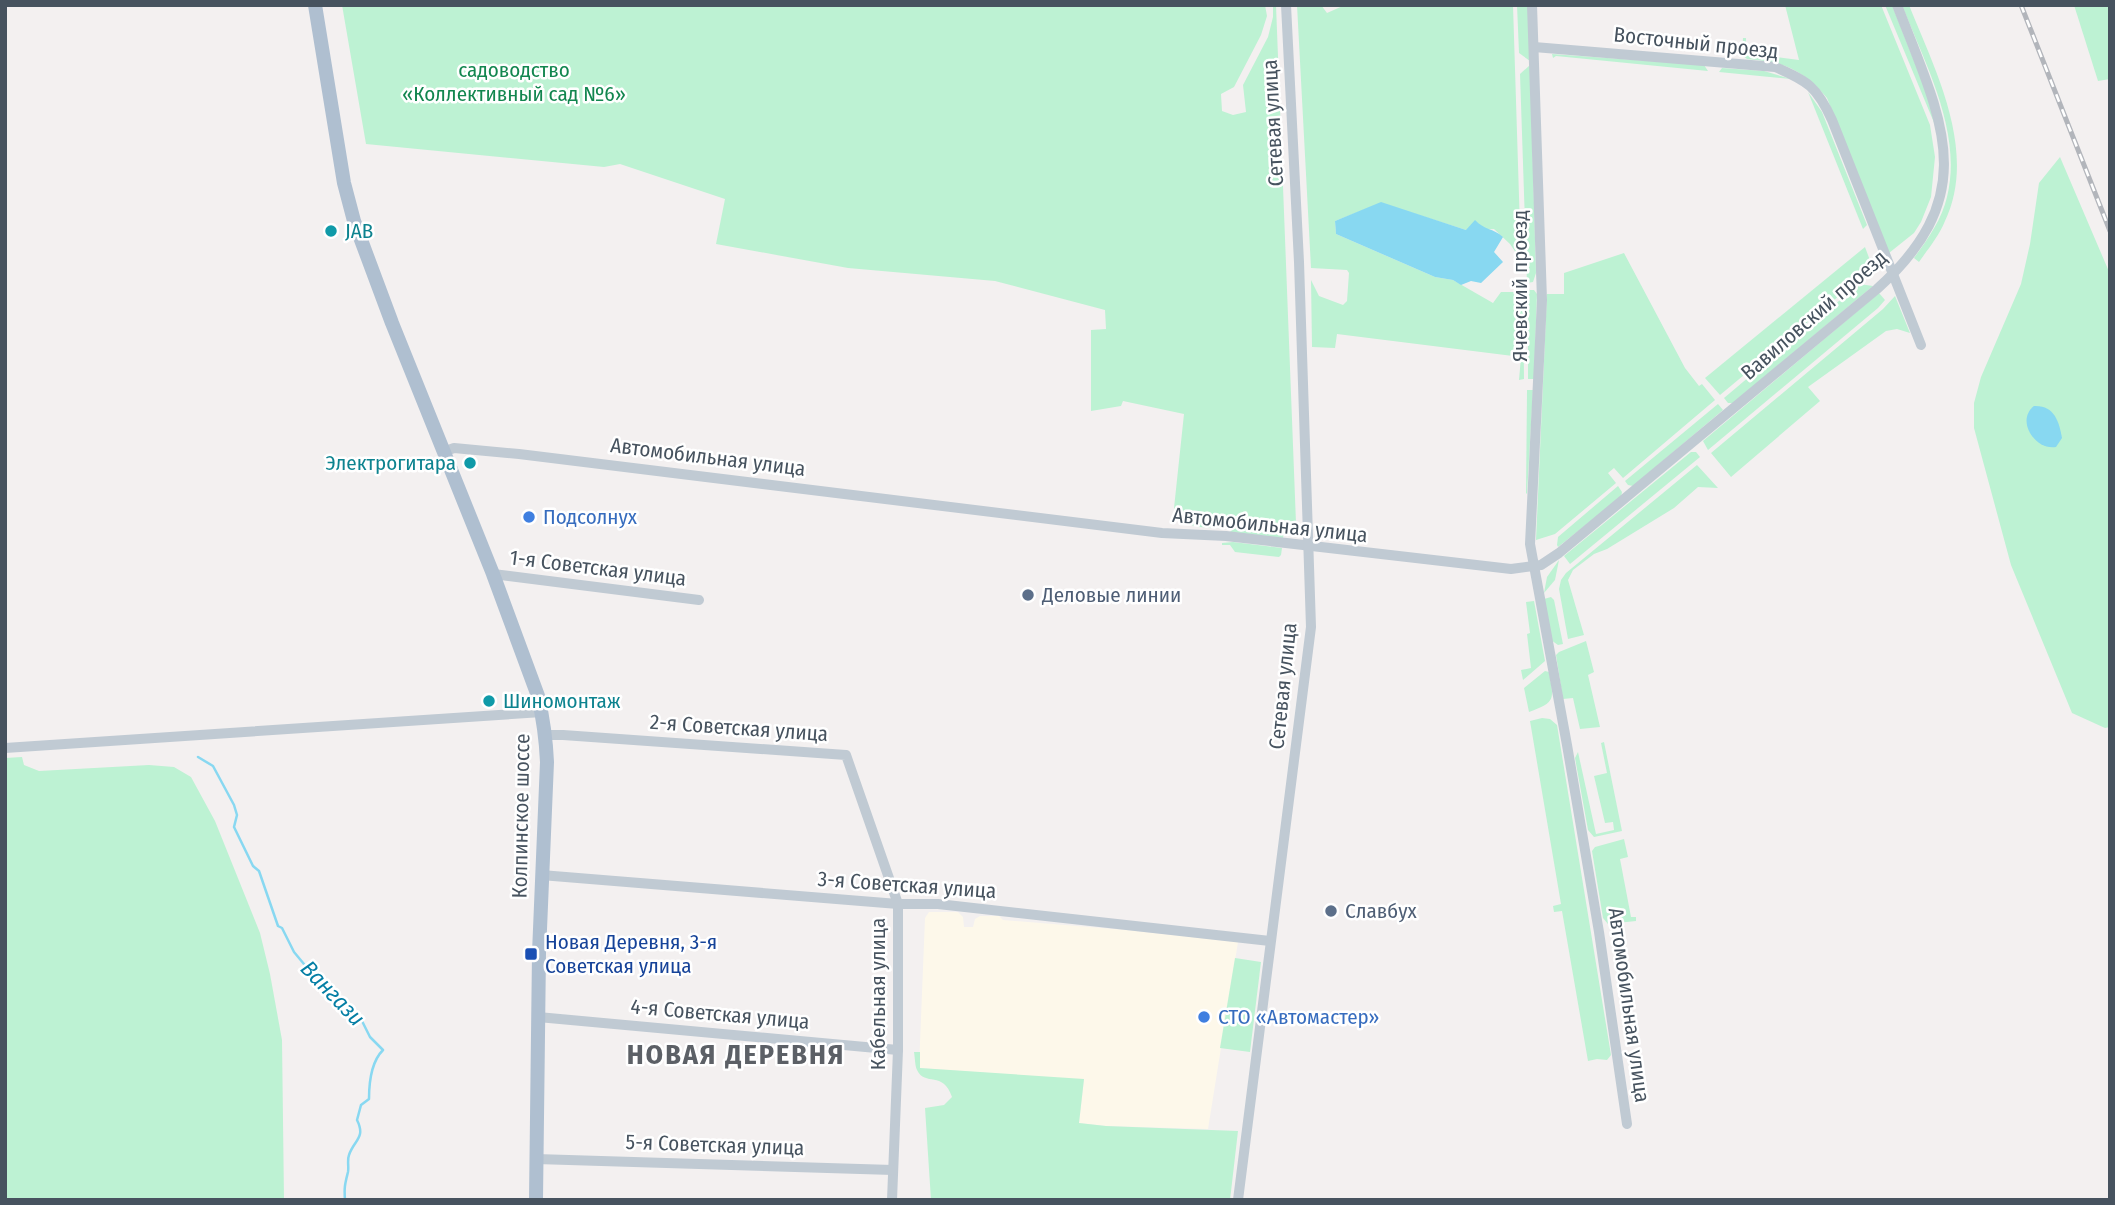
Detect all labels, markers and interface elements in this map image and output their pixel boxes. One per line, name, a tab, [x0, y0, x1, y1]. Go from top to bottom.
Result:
street label: Восточный проезд	[1612, 21, 1780, 65]
park label: садоводство «Коллективный сад №6»	[402, 57, 626, 107]
street label: Сетевая улица	[1257, 59, 1289, 187]
street label: Ячевский проезд	[1507, 210, 1533, 362]
place label: JAB	[345, 218, 373, 244]
marker: JAB	[323, 223, 339, 239]
street label: Вавиловский проезд	[1736, 244, 1892, 386]
street label: Автомобильная улица	[609, 432, 807, 482]
place label: Электрогитара	[326, 450, 456, 476]
marker: Электрогитара	[462, 455, 478, 471]
street label: Автомобильная улица	[1171, 502, 1369, 548]
place label: Подсолнух	[543, 504, 638, 530]
marker: Подсолнух	[521, 509, 537, 525]
street label: 1-я Советская улица	[508, 544, 688, 592]
place label: Деловые линии	[1041, 582, 1181, 608]
marker: Деловые линии	[1020, 587, 1036, 603]
street label: Сетевая улица	[1263, 621, 1303, 751]
place label: Шиномонтаж	[503, 688, 621, 714]
marker: Шиномонтаж	[481, 693, 497, 709]
street label: 2-я Советская улица	[649, 709, 829, 747]
street label: Колпинское шоссе	[507, 733, 535, 899]
street label: 3-я Советская улица	[817, 866, 997, 904]
place label: Славбух	[1345, 898, 1417, 924]
marker: Славбух	[1323, 903, 1339, 919]
street label: Автомобильная улица	[1602, 906, 1656, 1104]
street label: Кабельная улица	[865, 918, 891, 1070]
place label: Новая Деревня, 3-я Советская улица	[545, 929, 717, 979]
marker: Новая Деревня, 3-я Советская улица	[523, 946, 539, 962]
water label: Вангази	[295, 954, 371, 1032]
street label: 4-я Советская улица	[629, 993, 811, 1035]
place label: СТО «Автомастер»	[1218, 1004, 1380, 1030]
marker: СТО «Автомастер»	[1196, 1009, 1212, 1025]
district label: НОВАЯ ДЕРЕВНЯ	[627, 1038, 845, 1071]
street label: 5-я Советская улица	[625, 1129, 805, 1161]

